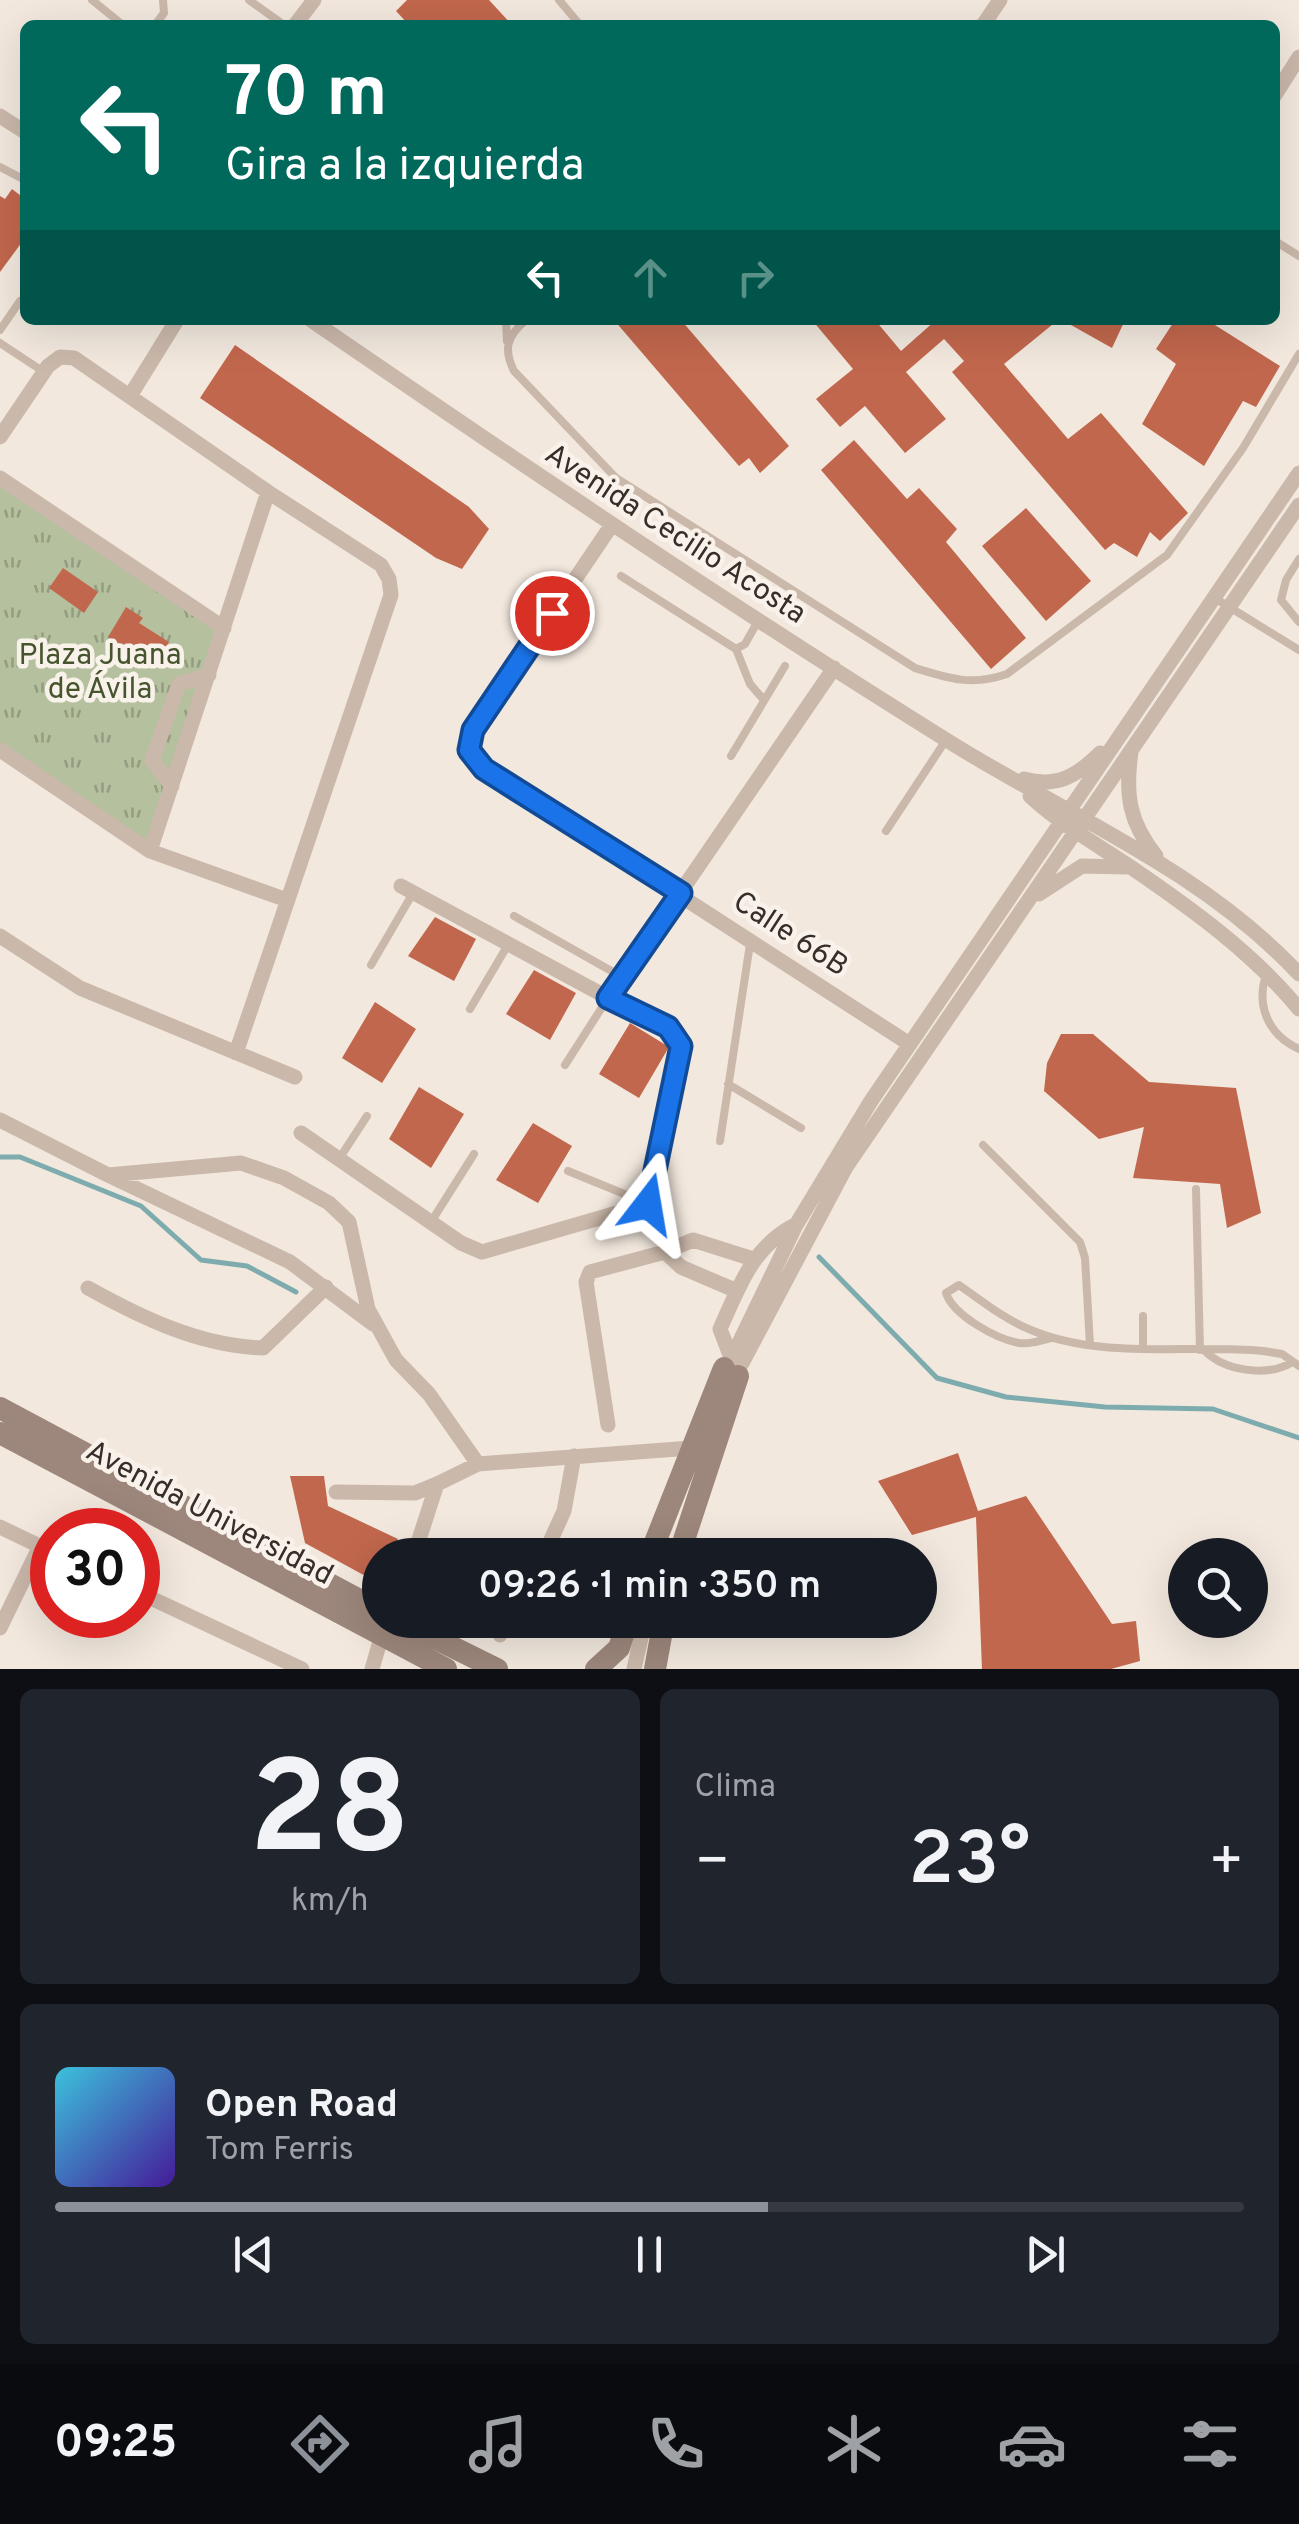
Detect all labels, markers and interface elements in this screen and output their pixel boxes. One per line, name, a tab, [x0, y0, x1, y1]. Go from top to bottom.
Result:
text: 70 m	[225, 52, 388, 141]
icon: left	[60, 60, 190, 190]
text: Gira a la izquierda	[225, 139, 584, 196]
icon: left	[518, 250, 573, 305]
icon: ahead	[623, 250, 678, 305]
icon: right	[728, 250, 783, 305]
street label: Avenida Cecilio Acosta	[537, 437, 812, 633]
pin	[510, 571, 595, 656]
icon: arrive	[525, 586, 580, 641]
park label: Plaza Juana de Ávila	[19, 638, 182, 709]
street label: Calle 66B	[725, 884, 854, 986]
position arrow	[596, 1152, 700, 1256]
street label: Avenida Universidad	[79, 1433, 339, 1595]
speed limit sign: 30	[30, 1508, 160, 1638]
map controls	[1168, 1538, 1268, 1638]
button: search	[1168, 1538, 1268, 1638]
text: 09:26 · 1 min · 350 m	[478, 1563, 821, 1612]
text: 28	[249, 1734, 410, 1899]
text: Clima	[695, 1768, 776, 1808]
text: 23°	[908, 1816, 1030, 1911]
text: −	[695, 1829, 730, 1899]
text: +	[1209, 1829, 1244, 1899]
text: km/h	[291, 1882, 369, 1922]
text: Open Road	[205, 2082, 398, 2131]
text: Tom Ferris	[205, 2131, 354, 2171]
icon: previous	[226, 2227, 281, 2282]
icon: pause	[622, 2227, 677, 2282]
icon: next	[1018, 2227, 1073, 2282]
icon: directions	[285, 2409, 355, 2479]
icon: music	[463, 2409, 533, 2479]
icon: phone	[641, 2409, 711, 2479]
icon: climate	[819, 2409, 889, 2479]
icon: car	[997, 2409, 1067, 2479]
icon: filters	[1175, 2409, 1245, 2479]
text: 09:25	[54, 2416, 177, 2473]

